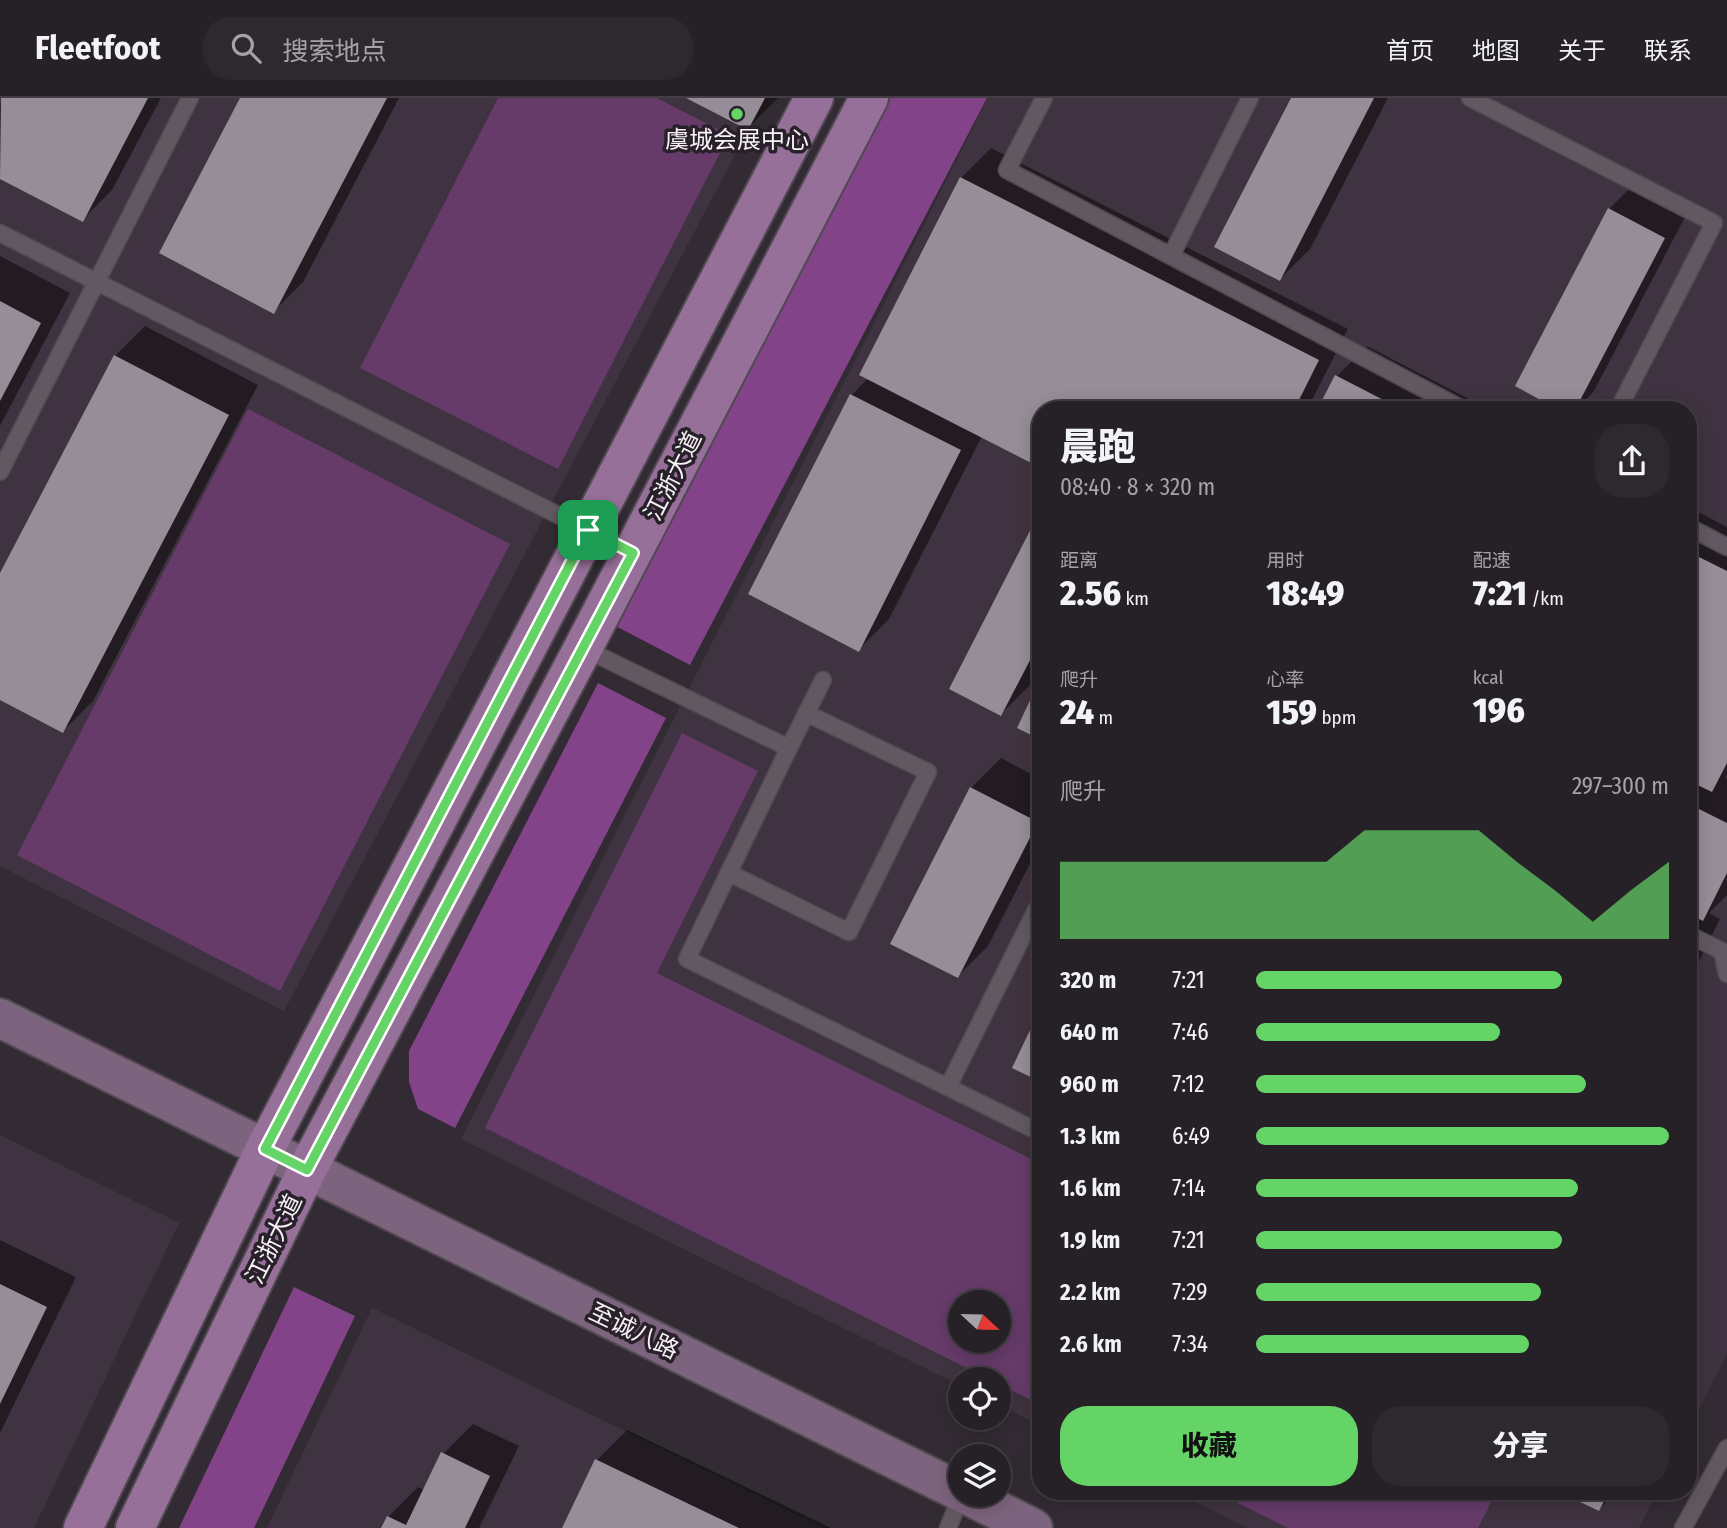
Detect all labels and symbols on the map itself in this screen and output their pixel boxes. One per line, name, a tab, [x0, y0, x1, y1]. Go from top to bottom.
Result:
marker: 虞城会展中心	[729, 106, 745, 122]
place label: 虞城会展中心	[665, 126, 809, 154]
street label: 江浙大道	[639, 427, 707, 525]
pin	[558, 500, 618, 560]
street label: 江浙大道	[240, 1190, 308, 1288]
north arrow	[948, 1290, 1012, 1353]
street label: 至诚八路	[585, 1297, 683, 1365]

